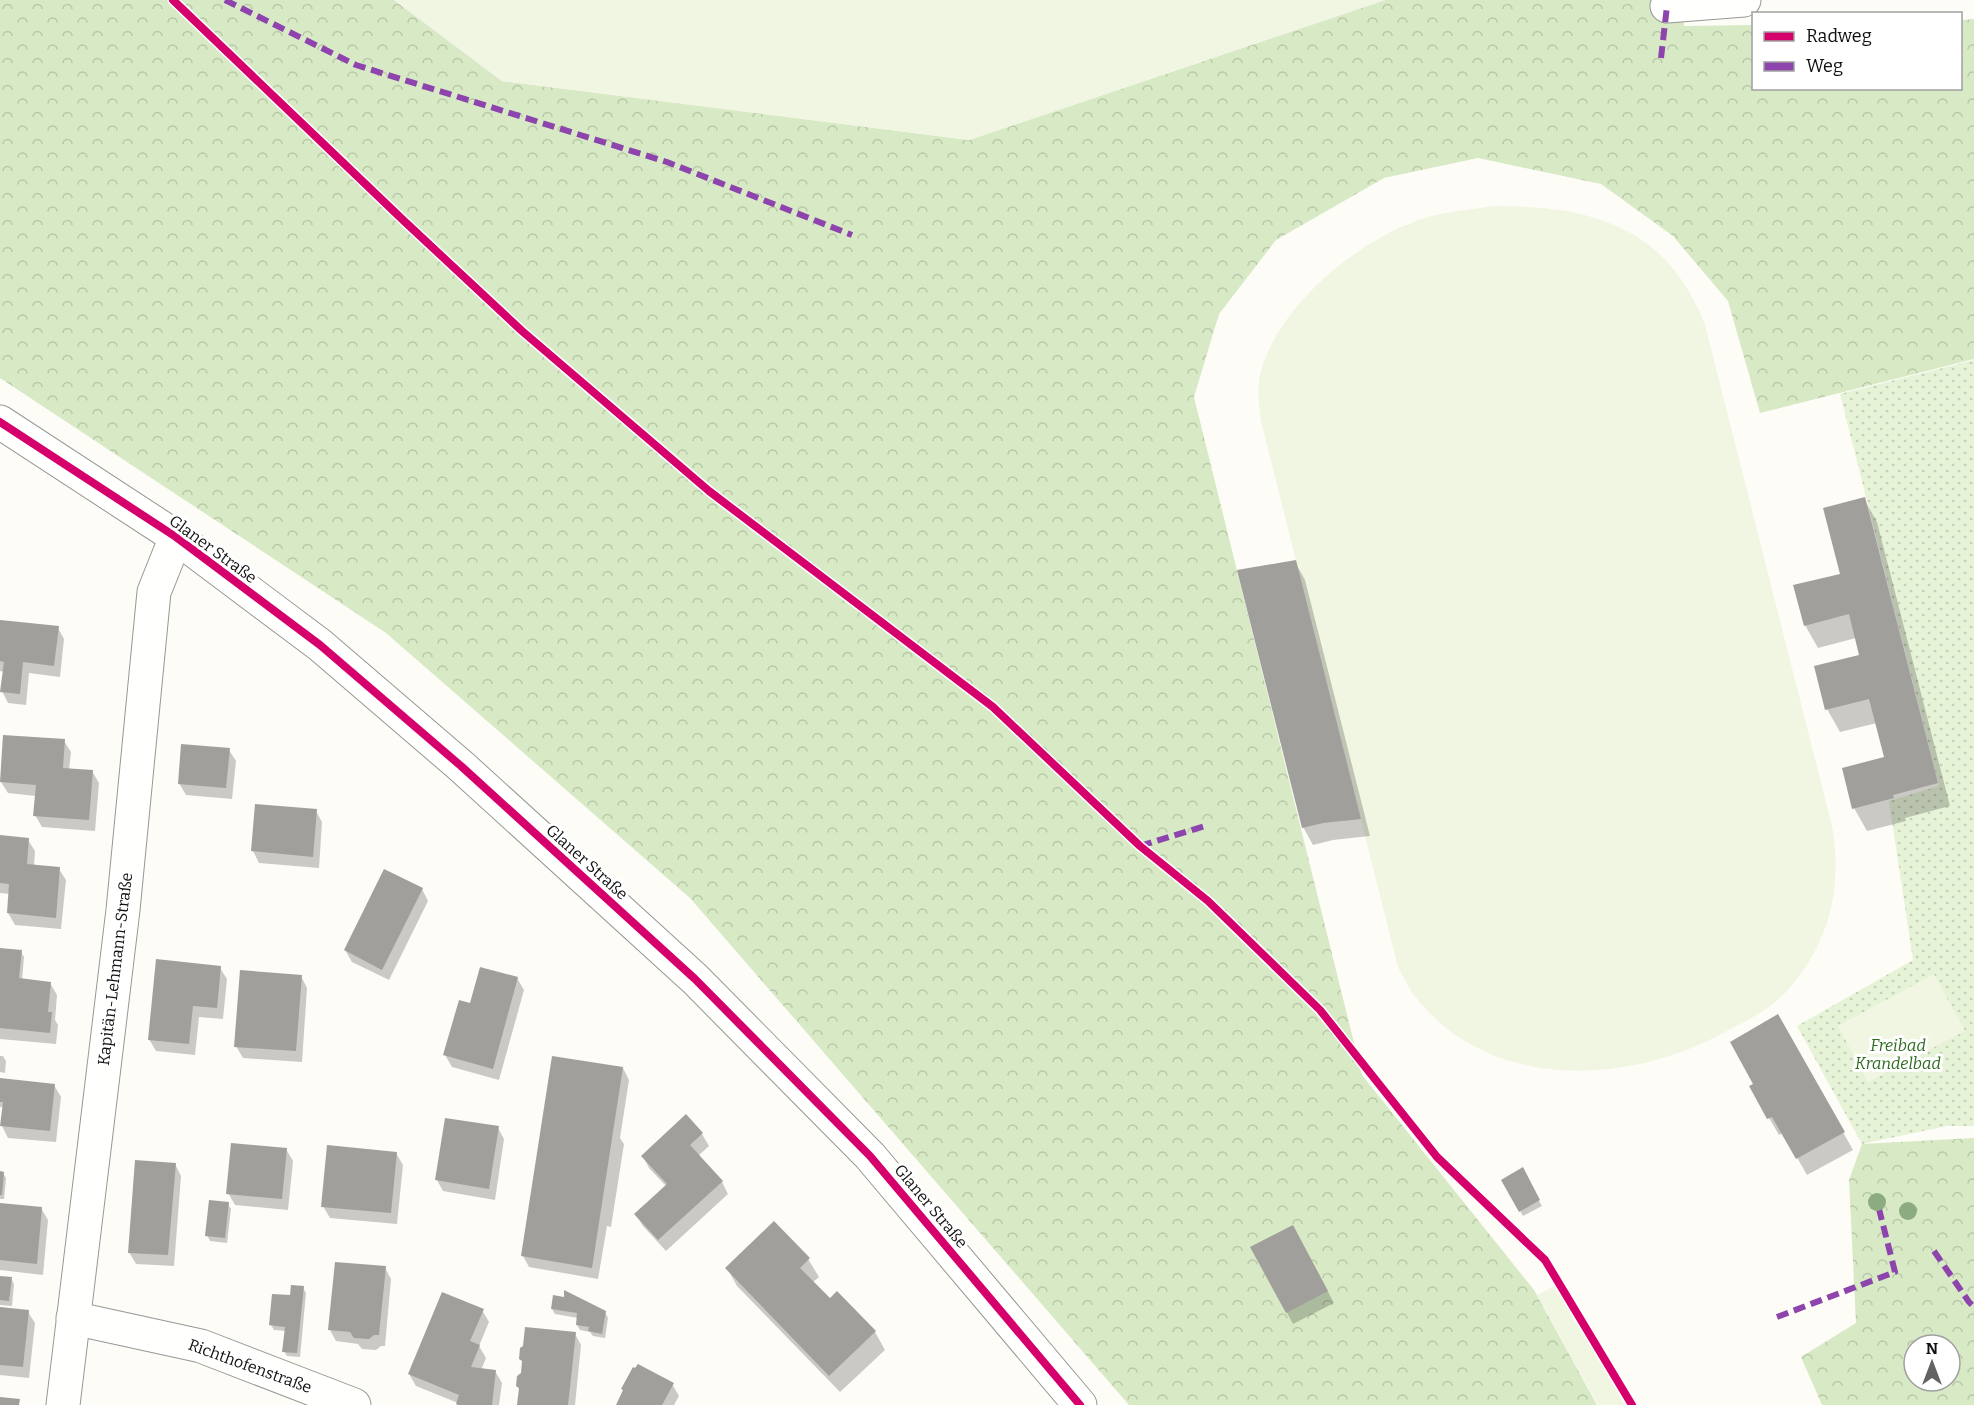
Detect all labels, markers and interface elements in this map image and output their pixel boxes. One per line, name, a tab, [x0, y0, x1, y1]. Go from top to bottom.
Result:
legend	[1752, 12, 1962, 90]
text: Radweg	[1806, 25, 1872, 47]
text: Weg	[1806, 55, 1843, 77]
street label: Glaner Straße	[166, 511, 260, 587]
street label: Glaner Straße	[542, 820, 632, 904]
street label: Kapitän-Lehmann-Straße	[94, 872, 136, 1066]
park label: Freibad Krandelbad	[1855, 1036, 1941, 1073]
street label: Glaner Straße	[890, 1160, 972, 1252]
north arrow	[1902, 1333, 1962, 1393]
street label: Richthofenstraße	[186, 1335, 314, 1397]
text: N	[1926, 1339, 1938, 1358]

